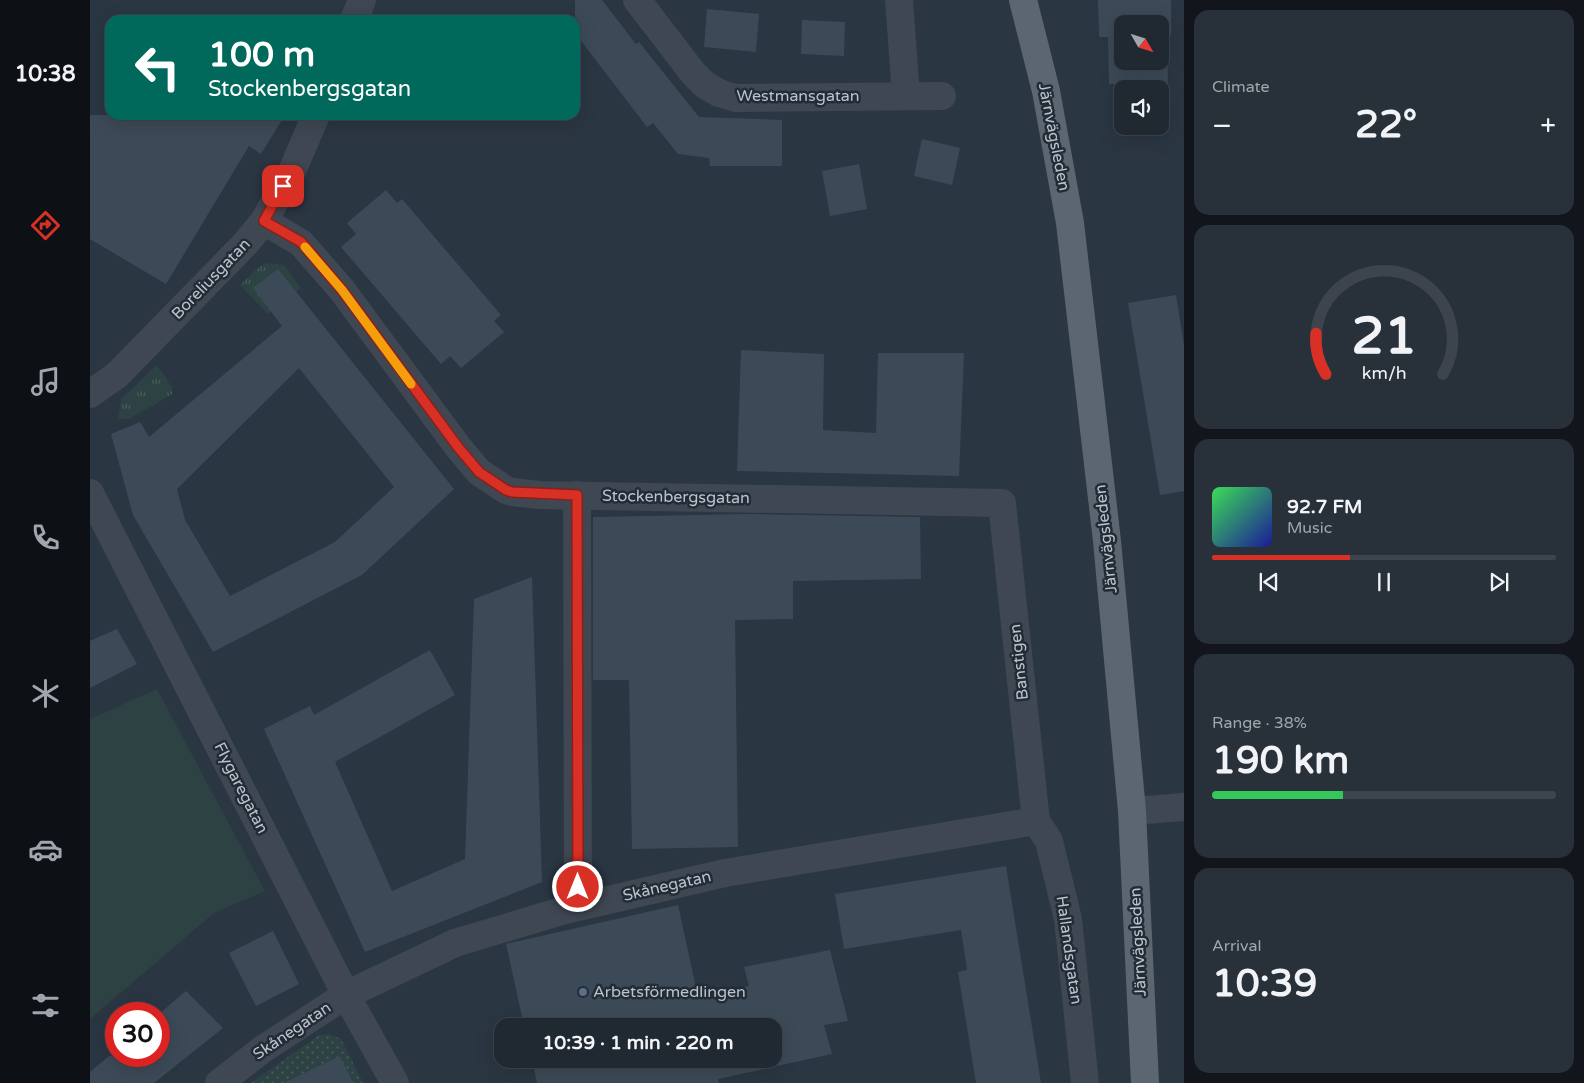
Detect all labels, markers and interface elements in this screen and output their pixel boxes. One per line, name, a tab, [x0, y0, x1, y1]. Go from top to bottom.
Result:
north arrow	[1114, 15, 1169, 70]
map controls	[1114, 15, 1169, 135]
text: 100 m	[208, 34, 315, 76]
icon: left	[125, 35, 190, 100]
text: 10:38	[15, 61, 75, 87]
text: Stockenbergsgatan	[208, 76, 411, 102]
text: Climate	[1212, 77, 1270, 97]
button: sound	[1114, 80, 1169, 135]
street label: Järnvägsleden	[1034, 81, 1074, 193]
street label: Westmansgatan	[736, 86, 860, 106]
text: 22°	[1355, 102, 1417, 148]
text: −	[1212, 109, 1232, 143]
text: +	[1540, 109, 1556, 143]
pin	[262, 165, 304, 207]
icon: arrive	[269, 172, 297, 200]
icon: directions	[28, 208, 63, 243]
street label: Boreliusgatan	[167, 234, 255, 324]
text: 21	[1351, 305, 1417, 368]
text: km/h	[1362, 363, 1406, 384]
icon: music	[28, 364, 63, 399]
street label: Järnvägsleden	[1090, 484, 1122, 594]
street label: Stockenbergsgatan	[602, 486, 750, 508]
text: 92.7 FM	[1287, 496, 1362, 518]
text: Music	[1287, 518, 1332, 538]
icon: phone	[28, 520, 63, 555]
icon: previous	[1255, 568, 1283, 596]
icon: pause	[1370, 568, 1398, 596]
icon: next	[1485, 568, 1513, 596]
street label: Banstigen	[1005, 623, 1033, 701]
icon: climate	[28, 676, 63, 711]
text: Range · 38%	[1212, 713, 1307, 733]
text: 190 km	[1212, 738, 1349, 784]
street label: Flygaregatan	[209, 739, 273, 837]
icon: car	[28, 832, 63, 867]
position arrow	[551, 860, 603, 912]
street label: Skånegatan	[621, 866, 713, 906]
street label: Järnvägsleden	[1125, 887, 1151, 997]
street label: Hallandsgatan	[1051, 894, 1087, 1006]
text: Arrival	[1212, 936, 1261, 956]
text: 10:39	[1212, 961, 1317, 1007]
place label: Arbetsförmedlingen	[593, 982, 746, 1002]
marker: Arbetsförmedlingen	[577, 986, 589, 998]
icon: filters	[28, 988, 63, 1023]
street label: Skånegatan	[249, 998, 335, 1064]
speed limit sign: 30	[105, 1002, 170, 1067]
text: 10:39 · 1 min · 220 m	[542, 1032, 734, 1054]

